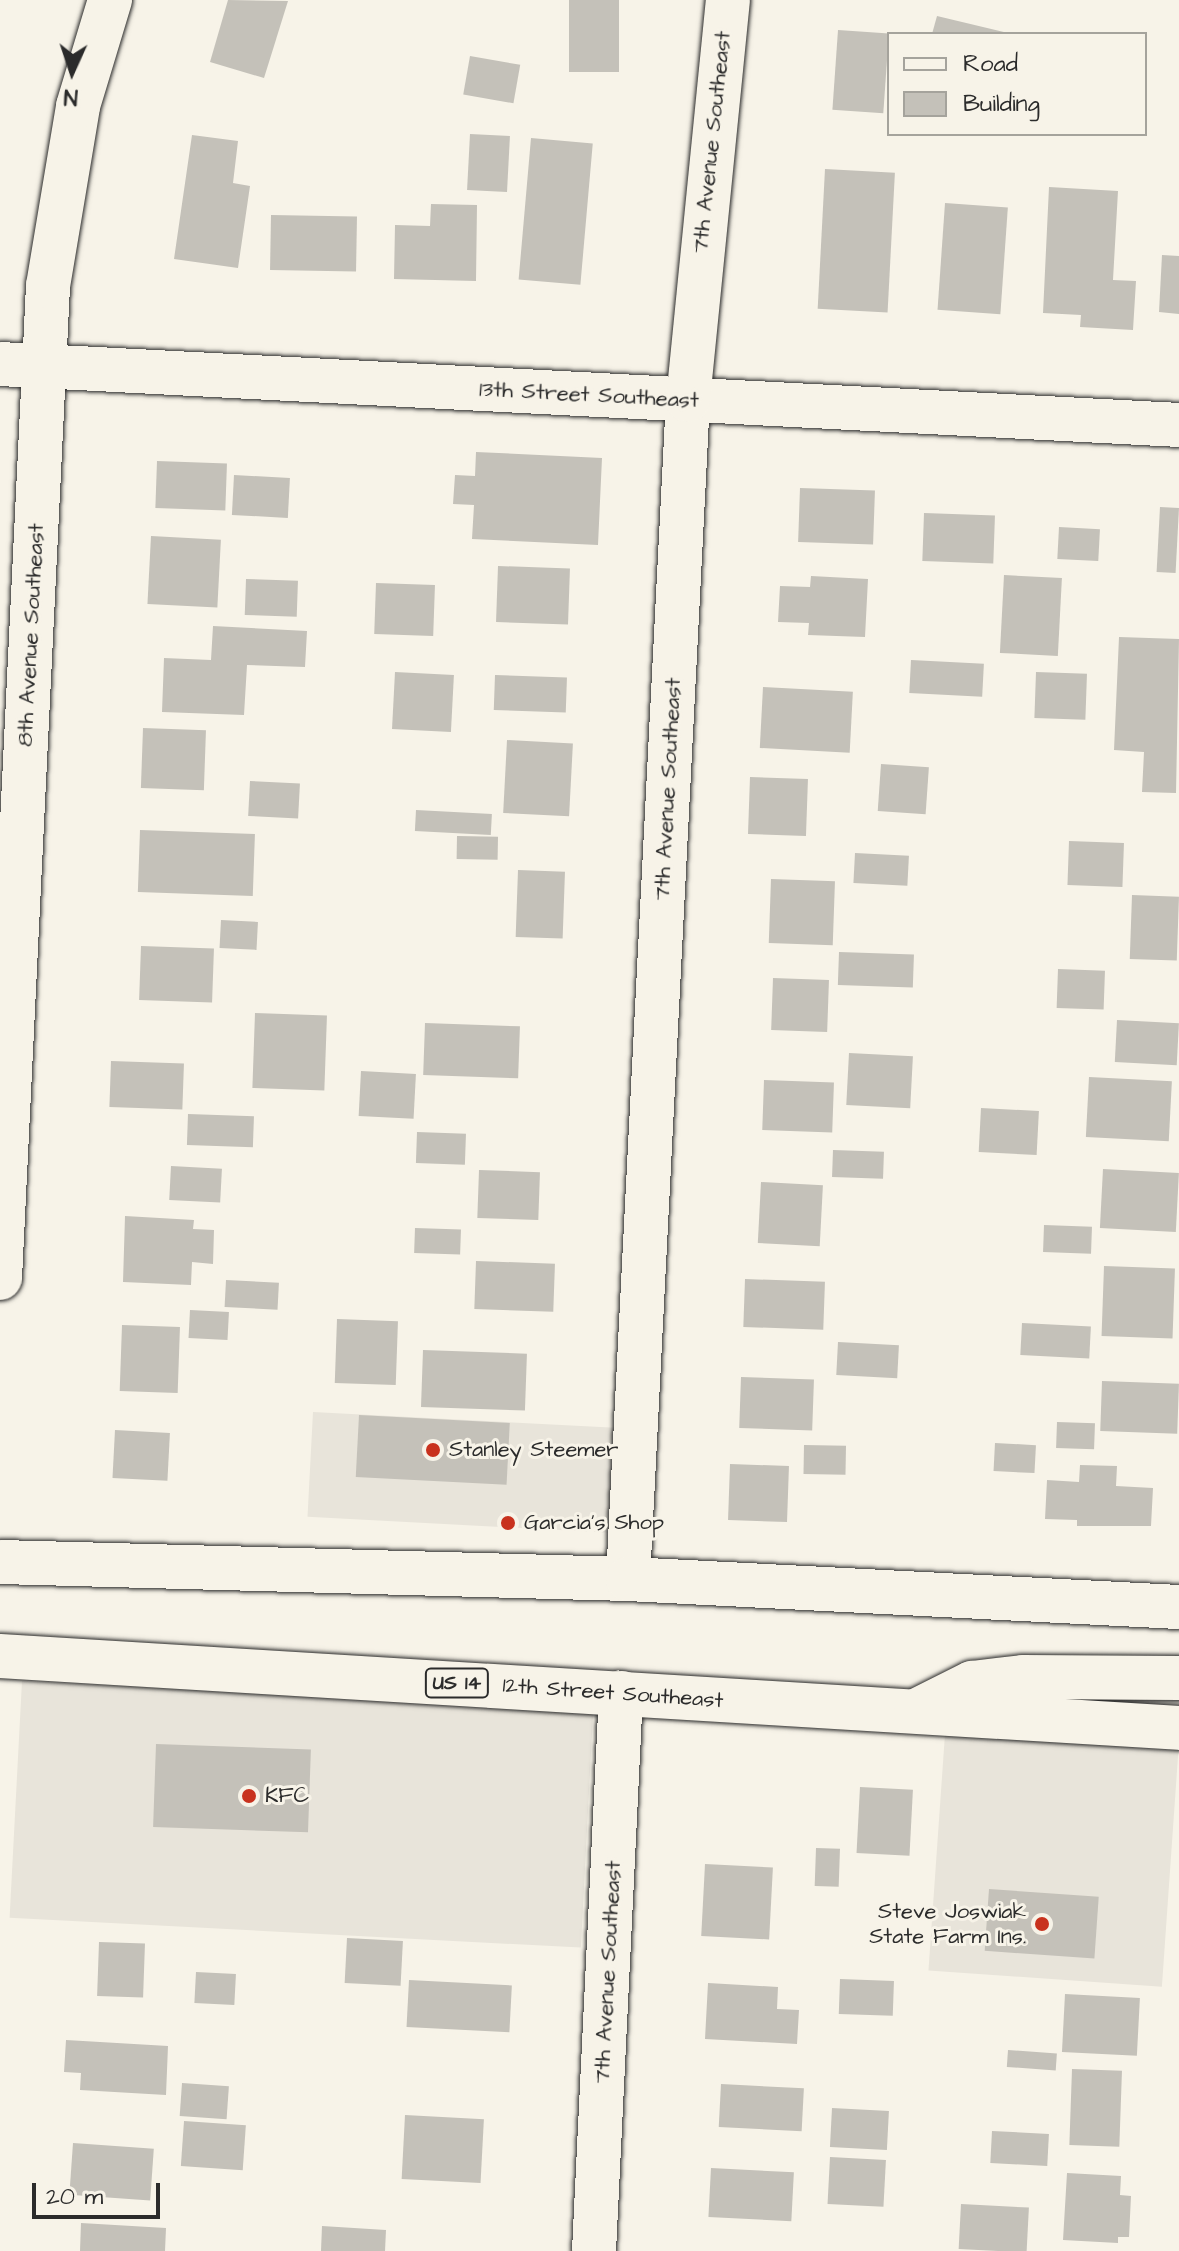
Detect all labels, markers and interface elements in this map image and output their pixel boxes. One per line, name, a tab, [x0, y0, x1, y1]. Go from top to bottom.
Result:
street label: 7th Avenue Southeast	[687, 30, 737, 254]
north arrow	[32, 32, 112, 112]
legend	[887, 32, 1147, 136]
text: Road	[963, 47, 1018, 81]
text: N	[63, 81, 78, 112]
text: Building	[963, 87, 1040, 121]
street label: 13th Street Southeast	[479, 376, 699, 414]
street label: 8th Avenue Southeast	[12, 523, 50, 747]
street label: 7th Avenue Southeast	[649, 677, 687, 901]
place label: Stanley Steemer	[449, 1437, 618, 1463]
marker: Stanley Steemer	[424, 1441, 442, 1459]
place label: Garcia's Shop	[524, 1510, 664, 1536]
marker: Garcia's Shop	[499, 1514, 517, 1532]
road number: US 14	[423, 1667, 491, 1699]
street label: 12th Street Southeast	[502, 1672, 724, 1714]
place label: KFC	[265, 1783, 309, 1809]
marker: KFC	[240, 1787, 258, 1805]
street label: 7th Avenue Southeast	[589, 1860, 627, 2084]
place label: Steve Joswiak State Farm Ins.	[869, 1898, 1026, 1950]
marker: Steve Joswiak State Farm Ins.	[1033, 1915, 1051, 1933]
scale bar	[36, 2167, 164, 2217]
text: 20 m	[46, 2180, 103, 2214]

